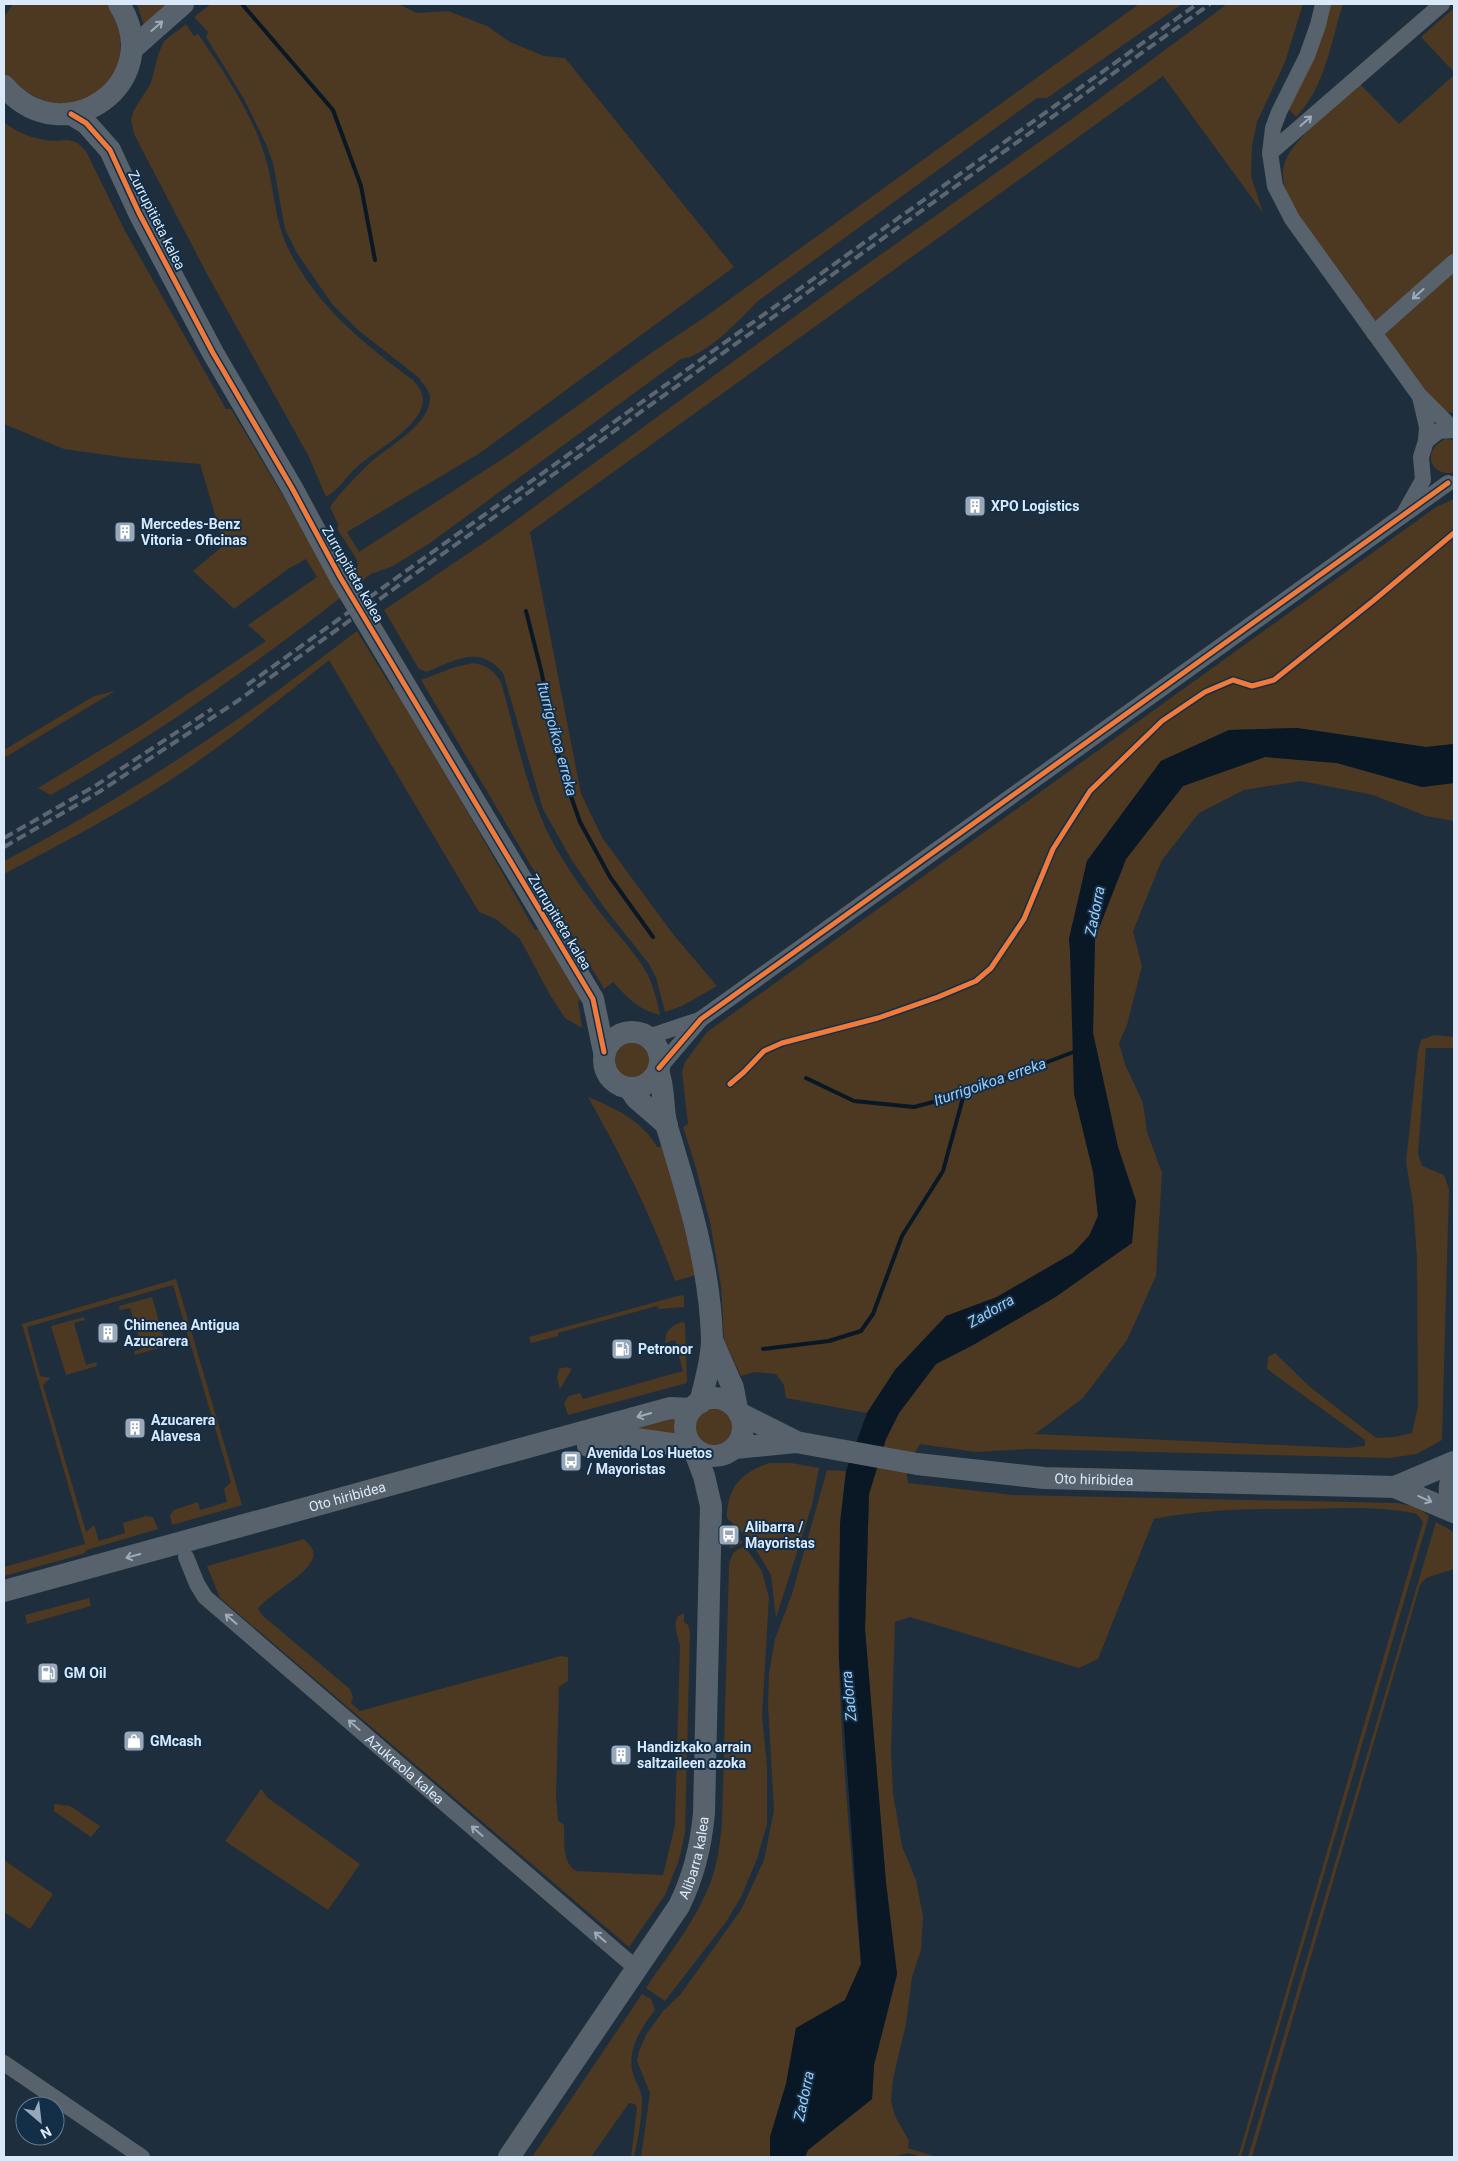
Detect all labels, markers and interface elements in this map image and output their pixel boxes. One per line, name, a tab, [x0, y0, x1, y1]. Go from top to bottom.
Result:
one-way arrow	[151, 20, 164, 32]
one-way arrow	[1300, 116, 1313, 127]
street label: Zurrupitieta kalea	[125, 168, 189, 272]
one-way arrow	[1411, 288, 1424, 300]
building icon: XPO Logistics	[963, 494, 987, 518]
place label: XPO Logistics	[991, 498, 1079, 514]
place label: Mercedes-Benz Vitoria - Oficinas	[141, 516, 247, 548]
building icon: Mercedes-Benz Vitoria - Oficinas	[113, 520, 137, 544]
street label: Zurrupitieta kalea	[319, 523, 387, 625]
water label: Iturrigoikoa erreka	[533, 680, 581, 798]
street label: Zurrupitieta kalea	[525, 871, 595, 973]
water label: Zadorra	[1081, 884, 1109, 939]
water label: Iturrigoikoa erreka	[931, 1054, 1049, 1110]
water label: Zadorra	[964, 1291, 1017, 1332]
place label: Chimenea Antigua Azucarera	[124, 1317, 240, 1349]
building icon: Chimenea Antigua Azucarera	[96, 1321, 120, 1345]
fuel station icon: Petronor	[610, 1337, 634, 1361]
place label: Petronor	[638, 1341, 693, 1357]
one-way arrow	[637, 1411, 653, 1421]
place label: Azucarera Alavesa	[151, 1412, 216, 1444]
building icon: Azucarera Alavesa	[123, 1416, 147, 1440]
place label: Avenida Los Huetos / Mayoristas	[586, 1445, 712, 1477]
bus stop icon: Avenida Los Huetos / Mayoristas	[559, 1449, 583, 1473]
street label: Oto hiribidea	[1054, 1470, 1134, 1488]
street label: Oto hiribidea	[307, 1478, 388, 1515]
one-way arrow	[1417, 1495, 1432, 1505]
place label: Alibarra / Mayoristas	[745, 1519, 815, 1551]
bus stop icon: Alibarra / Mayoristas	[717, 1523, 741, 1547]
one-way arrow	[126, 1552, 142, 1561]
one-way arrow	[224, 1613, 237, 1624]
fuel station icon: GM Oil	[36, 1661, 60, 1685]
place label: GM Oil	[64, 1665, 106, 1681]
water label: Zadorra	[837, 1670, 861, 1723]
one-way arrow	[347, 1719, 360, 1731]
shop icon: GMcash	[122, 1729, 146, 1753]
street label: Azukreola kalea	[362, 1731, 447, 1807]
place label: GMcash	[150, 1733, 202, 1749]
place label: Handizkako arrain saltzaileen azoka	[637, 1739, 751, 1771]
building icon: Handizkako arrain saltzaileen azoka	[609, 1743, 633, 1767]
street label: Alibarra kalea	[675, 1816, 712, 1902]
one-way arrow	[470, 1825, 483, 1837]
one-way arrow	[593, 1931, 606, 1943]
water label: Zadorra	[790, 2069, 818, 2124]
north arrow	[15, 2096, 65, 2146]
text: N	[38, 2123, 54, 2142]

